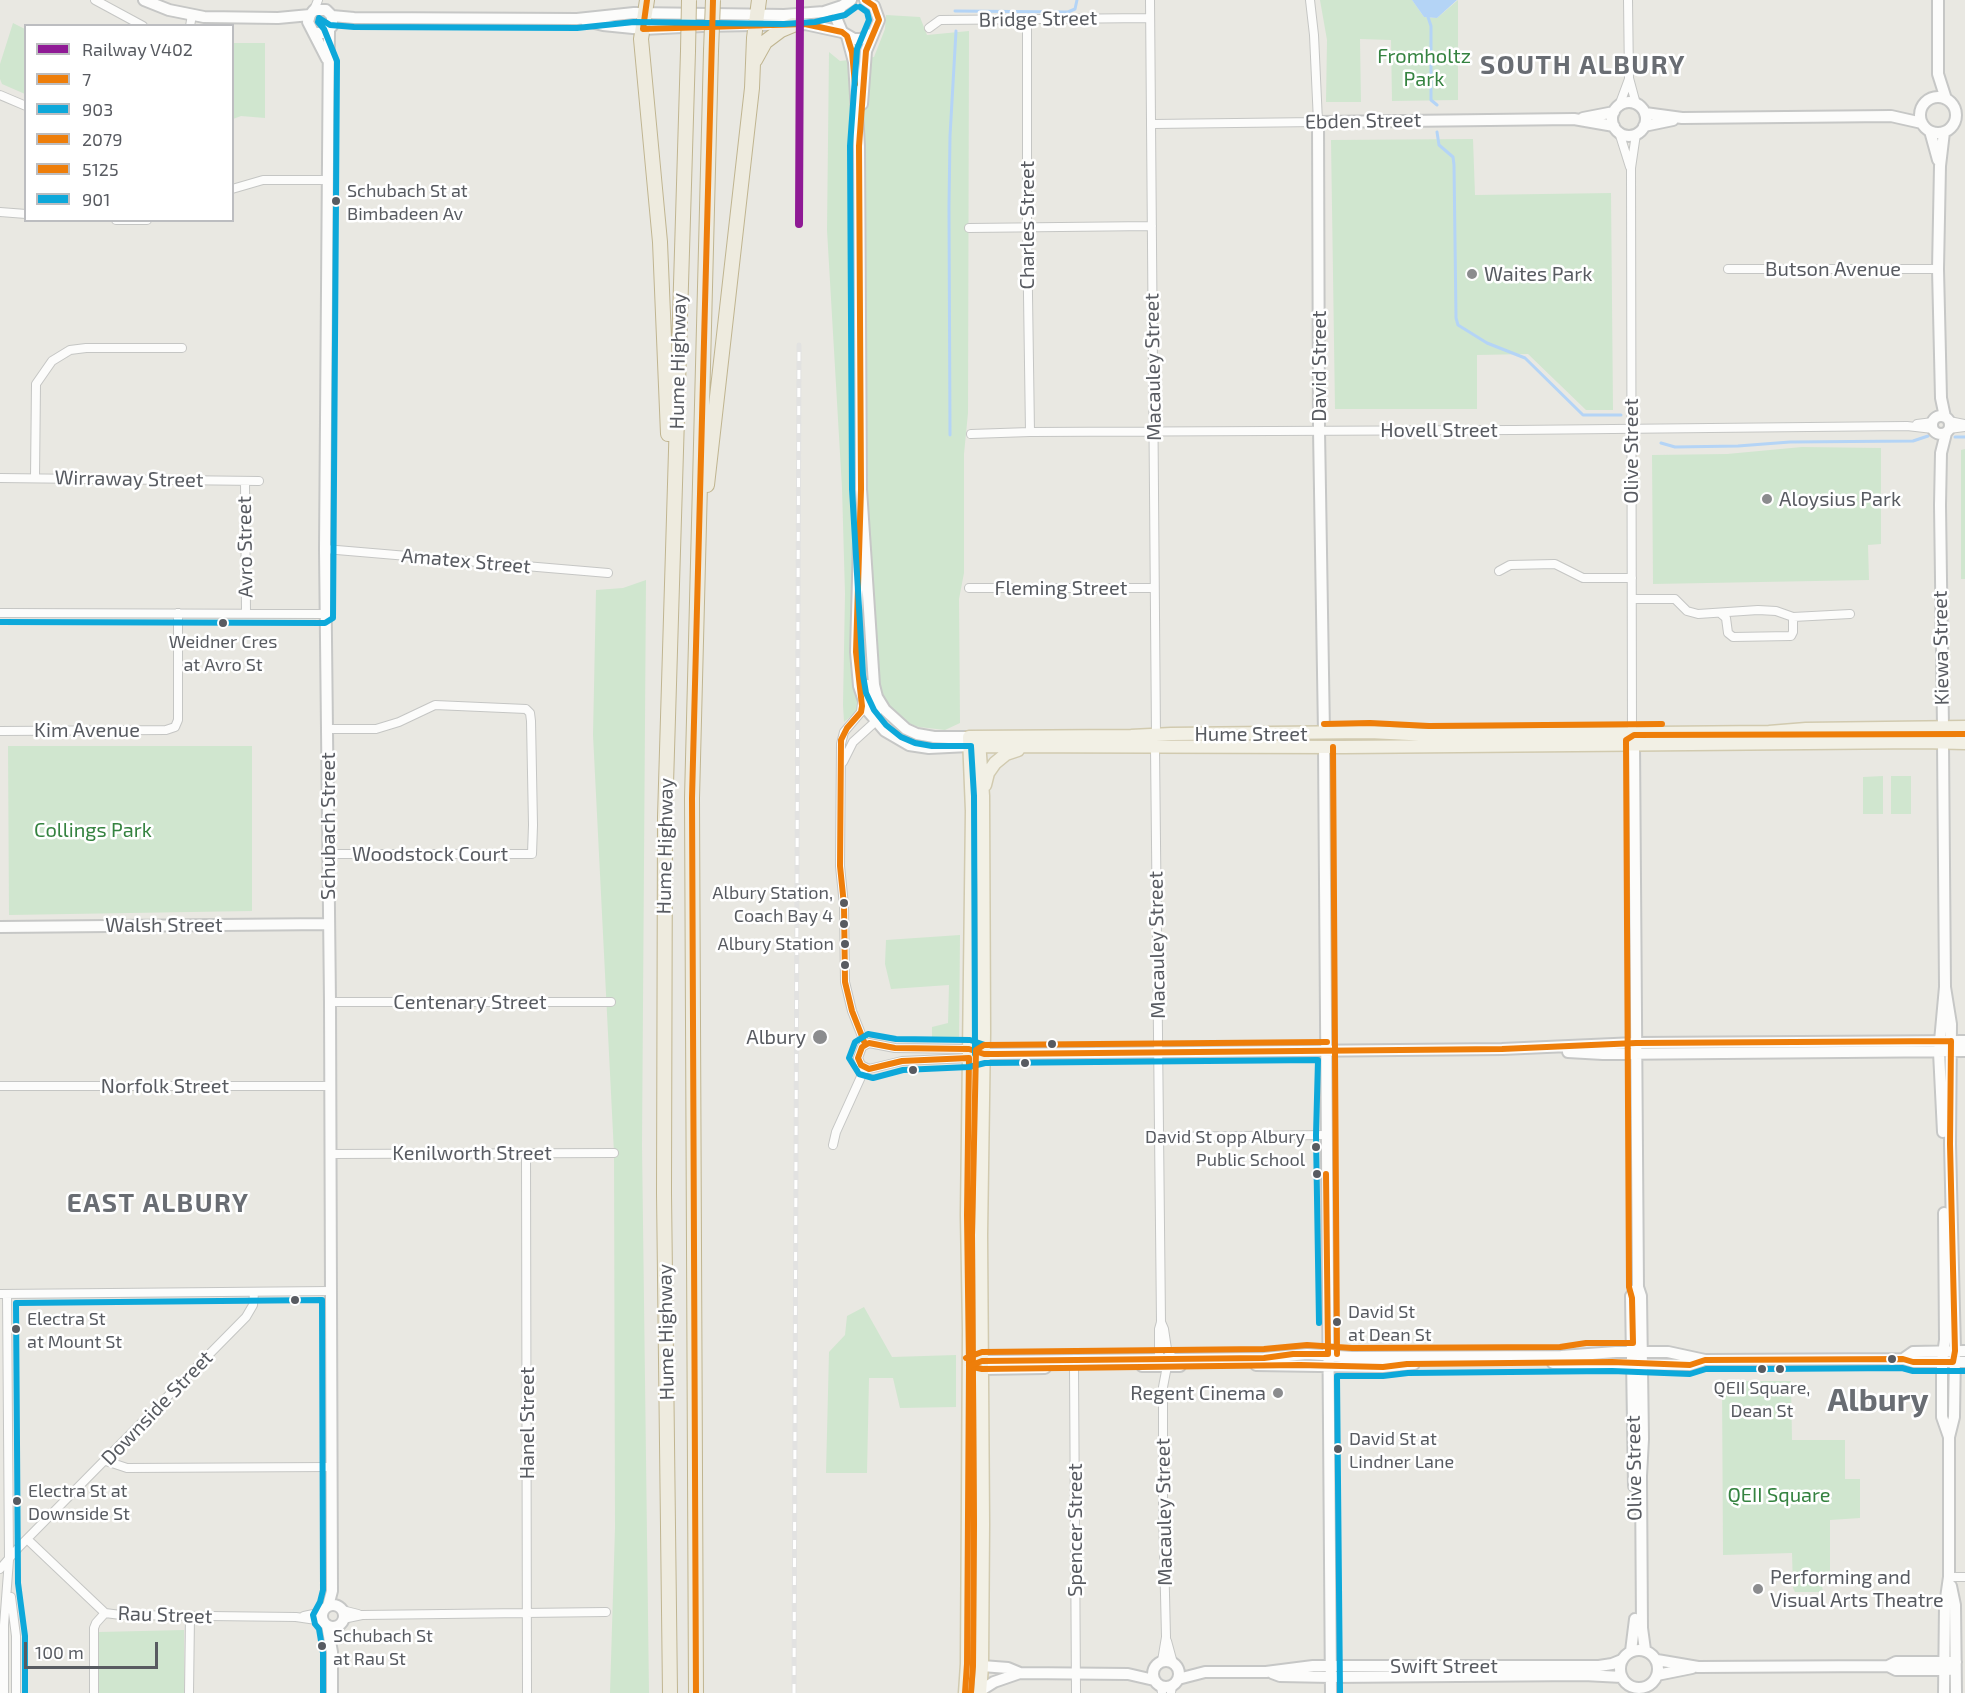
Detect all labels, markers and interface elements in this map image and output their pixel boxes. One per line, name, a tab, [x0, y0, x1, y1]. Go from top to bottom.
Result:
street label: Bridge Street	[978, 6, 1098, 32]
legend	[24, 24, 234, 222]
text: Railway V402	[82, 38, 193, 60]
park label: Fromholtz Park	[1377, 44, 1471, 91]
district label: SOUTH ALBURY	[1480, 49, 1686, 81]
text: 7	[82, 68, 91, 90]
text: 903	[82, 98, 113, 120]
street label: Ebden Street	[1305, 108, 1421, 134]
text: 2079	[82, 128, 122, 150]
text: 5125	[82, 158, 119, 180]
street label: Charles Street	[1015, 161, 1039, 289]
place label: Schubach St at Bimbadeen Av	[347, 180, 468, 222]
text: 901	[82, 188, 110, 210]
marker: Schubach St at Bimbadeen Av	[330, 195, 342, 207]
street label: Butson Avenue	[1765, 257, 1901, 281]
place label: Waites Park	[1484, 262, 1593, 286]
marker: Waites Park	[1465, 267, 1479, 281]
street label: Hume Highway	[665, 293, 691, 429]
street label: Macauley Street	[1140, 293, 1166, 441]
street label: David Street	[1307, 310, 1331, 422]
street label: Olive Street	[1619, 398, 1643, 504]
street label: Hovell Street	[1380, 418, 1498, 442]
street label: Wirraway Street	[54, 466, 204, 492]
place label: Aloysius Park	[1779, 487, 1901, 511]
marker: Aloysius Park	[1760, 492, 1774, 506]
street label: Avro Street	[232, 496, 258, 598]
street label: Amatex Street	[400, 543, 532, 579]
street label: Fleming Street	[995, 576, 1127, 600]
street label: Kiewa Street	[1928, 590, 1954, 706]
marker: Weidner Cres at Avro St	[217, 617, 229, 629]
place label: Weidner Cres at Avro St	[169, 631, 277, 674]
street label: Kim Avenue	[34, 718, 140, 742]
street label: Hume Street	[1194, 722, 1308, 746]
street label: Schubach Street	[316, 752, 340, 900]
street label: Hume Highway	[652, 778, 678, 914]
park label: Collings Park	[34, 818, 152, 842]
street label: Woodstock Court	[352, 842, 508, 866]
street label: Macauley Street	[1144, 871, 1170, 1019]
place label: Albury Station, Coach Bay 4	[712, 882, 833, 924]
marker: Albury Station, Coach Bay 4	[838, 897, 850, 909]
street label: Walsh Street	[105, 913, 223, 937]
unlabelled marker	[838, 918, 850, 930]
place label: Albury Station	[717, 933, 834, 955]
marker: Albury Station	[839, 938, 851, 950]
unlabelled marker	[839, 959, 851, 971]
street label: Centenary Street	[393, 990, 547, 1014]
place label: Albury	[746, 1025, 806, 1049]
marker: Albury	[811, 1028, 829, 1046]
unlabelled marker	[1046, 1038, 1058, 1050]
unlabelled marker	[1019, 1057, 1031, 1069]
unlabelled marker	[907, 1064, 919, 1076]
street label: Norfolk Street	[101, 1074, 229, 1098]
place label: David St opp Albury Public School	[1145, 1126, 1305, 1168]
street label: Kenilworth Street	[392, 1141, 552, 1165]
marker: David St opp Albury Public School	[1310, 1141, 1322, 1153]
unlabelled marker	[1311, 1168, 1323, 1180]
district label: EAST ALBURY	[67, 1187, 249, 1219]
street label: Hume Highway	[653, 1264, 679, 1400]
unlabelled marker	[289, 1294, 301, 1306]
place label: David St at Dean St	[1348, 1301, 1432, 1344]
place label: Electra St at Mount St	[27, 1308, 122, 1350]
marker: David St at Dean St	[1331, 1316, 1343, 1328]
marker: Electra St at Mount St	[10, 1323, 22, 1335]
street label: Downside Street	[96, 1346, 218, 1470]
unlabelled marker	[1886, 1353, 1898, 1365]
marker: QEII Square, Dean St	[1756, 1363, 1768, 1375]
unlabelled marker	[1774, 1363, 1786, 1375]
street label: Hanel Street	[515, 1367, 539, 1479]
place label: QEII Square, Dean St	[1714, 1377, 1810, 1420]
place label: Regent Cinema	[1130, 1381, 1266, 1405]
district label: Albury	[1827, 1381, 1929, 1419]
marker: Regent Cinema	[1271, 1386, 1285, 1400]
street label: Olive Street	[1621, 1415, 1647, 1521]
place label: David St at Lindner Lane	[1349, 1428, 1454, 1470]
street label: Macauley Street	[1151, 1438, 1177, 1586]
marker: David St at Lindner Lane	[1332, 1443, 1344, 1455]
street label: Spencer Street	[1063, 1463, 1087, 1597]
place label: Electra St at Downside St	[28, 1480, 130, 1522]
park label: QEII Square	[1727, 1483, 1831, 1507]
marker: Electra St at Downside St	[11, 1495, 23, 1507]
place label: Performing and Visual Arts Theatre	[1770, 1565, 1944, 1612]
marker: Performing and Visual Arts Theatre	[1751, 1582, 1765, 1596]
street label: Rau Street	[117, 1601, 213, 1629]
place label: Schubach St at Rau St	[333, 1625, 433, 1668]
scale bar	[27, 1630, 160, 1668]
marker: Schubach St at Rau St	[316, 1640, 328, 1652]
text: 100 m	[35, 1641, 84, 1663]
street label: Swift Street	[1390, 1654, 1498, 1678]

